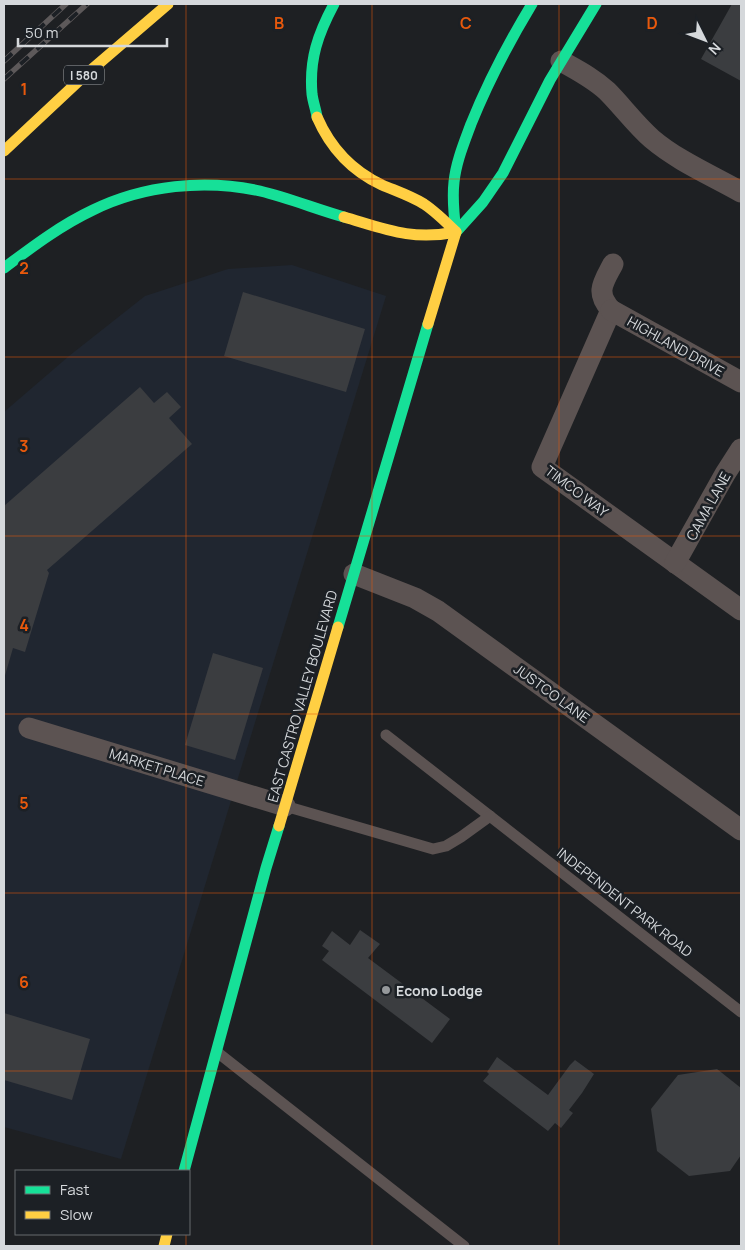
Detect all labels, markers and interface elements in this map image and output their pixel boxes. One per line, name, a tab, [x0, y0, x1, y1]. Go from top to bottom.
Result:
text: B	[274, 12, 284, 34]
text: C	[460, 12, 472, 34]
text: D	[646, 12, 658, 34]
scale bar	[18, 15, 166, 47]
north arrow	[680, 15, 730, 65]
text: 50 m	[25, 22, 59, 43]
text: N	[705, 39, 725, 59]
road number: I 580	[64, 66, 104, 84]
text: 1	[20, 78, 28, 100]
text: 2	[19, 257, 29, 279]
street label: HIGHLAND DRIVE	[624, 312, 728, 381]
text: 3	[19, 435, 29, 457]
street label: TIMCO WAY	[542, 461, 613, 521]
street label: CAMA LANE	[681, 468, 735, 544]
street label: EAST CASTRO VALLEY BOULEVARD	[263, 588, 341, 804]
text: 4	[19, 614, 29, 636]
street label: JUSTCO LANE	[510, 659, 594, 727]
street label: MARKET PLACE	[107, 743, 207, 791]
text: 5	[19, 792, 29, 814]
street label: INDEPENDENT PARK ROAD	[553, 843, 697, 961]
text: 6	[19, 971, 29, 993]
place label: Econo Lodge	[396, 981, 483, 1000]
marker: Econo Lodge	[380, 984, 392, 996]
legend	[15, 1170, 190, 1235]
text: Fast	[60, 1179, 89, 1200]
text: Slow	[60, 1204, 93, 1225]

